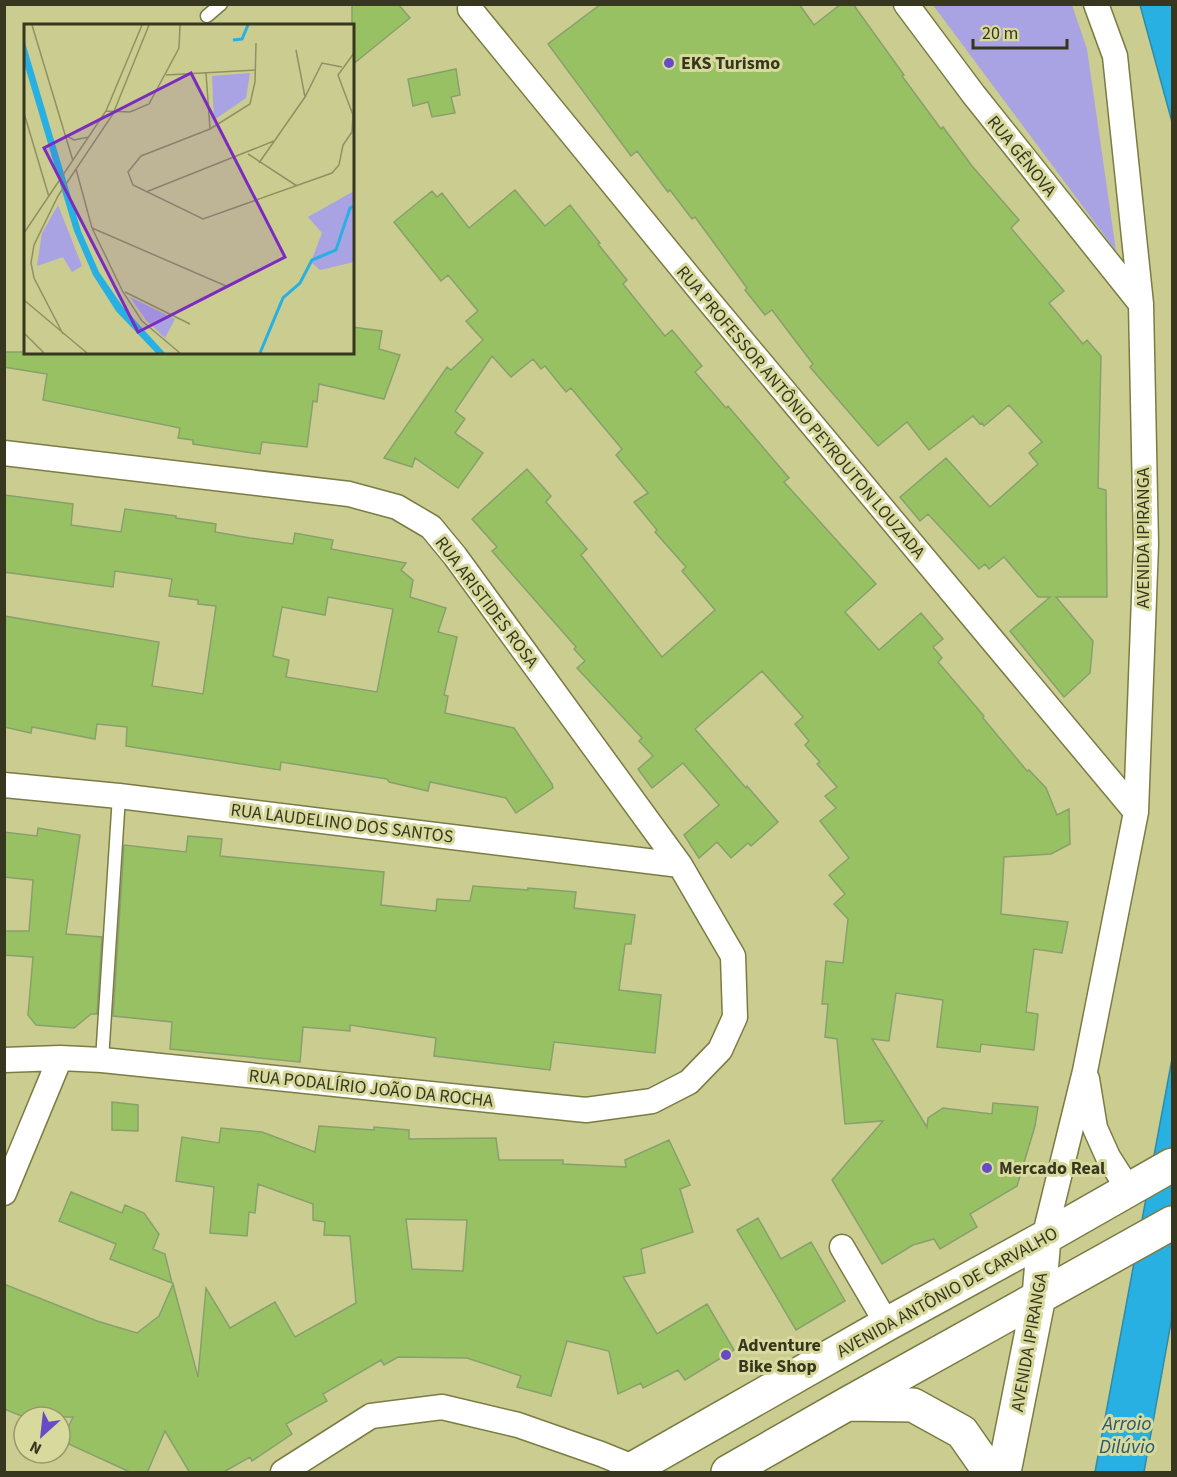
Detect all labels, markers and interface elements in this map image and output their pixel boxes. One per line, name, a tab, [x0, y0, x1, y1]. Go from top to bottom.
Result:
scale bar	[973, 12, 1068, 50]
text: 20 m	[982, 21, 1018, 46]
inset map	[24, 24, 354, 354]
place label: EKS Turismo	[681, 51, 780, 76]
marker: EKS Turismo	[662, 56, 676, 70]
street label: RUA GÊNOVA	[981, 110, 1062, 202]
street label: RUA PROFESSOR ANTÔNIO PEYROUTON LOUZADA	[670, 261, 931, 564]
street label: AVENIDA IPIRANGA	[1131, 467, 1156, 609]
street label: RUA ARISTIDES ROSA	[429, 531, 544, 673]
street label: RUA LAUDELINO DOS SANTOS	[229, 797, 455, 850]
street label: RUA PODALÍRIO JOÃO DA ROCHA	[248, 1063, 495, 1114]
place label: Mercado Real	[999, 1156, 1105, 1181]
marker: Mercado Real	[980, 1161, 994, 1175]
street label: AVENIDA ANTÔNIO DE CARVALHO	[832, 1221, 1062, 1364]
street label: AVENIDA IPIRANGA	[1005, 1270, 1054, 1414]
place label: Adventure Bike Shop	[737, 1333, 821, 1379]
marker: Adventure Bike Shop	[719, 1348, 733, 1362]
north arrow	[12, 1405, 72, 1465]
water label: Arroio Dilúvio	[1099, 1410, 1155, 1461]
text: N	[26, 1435, 45, 1460]

